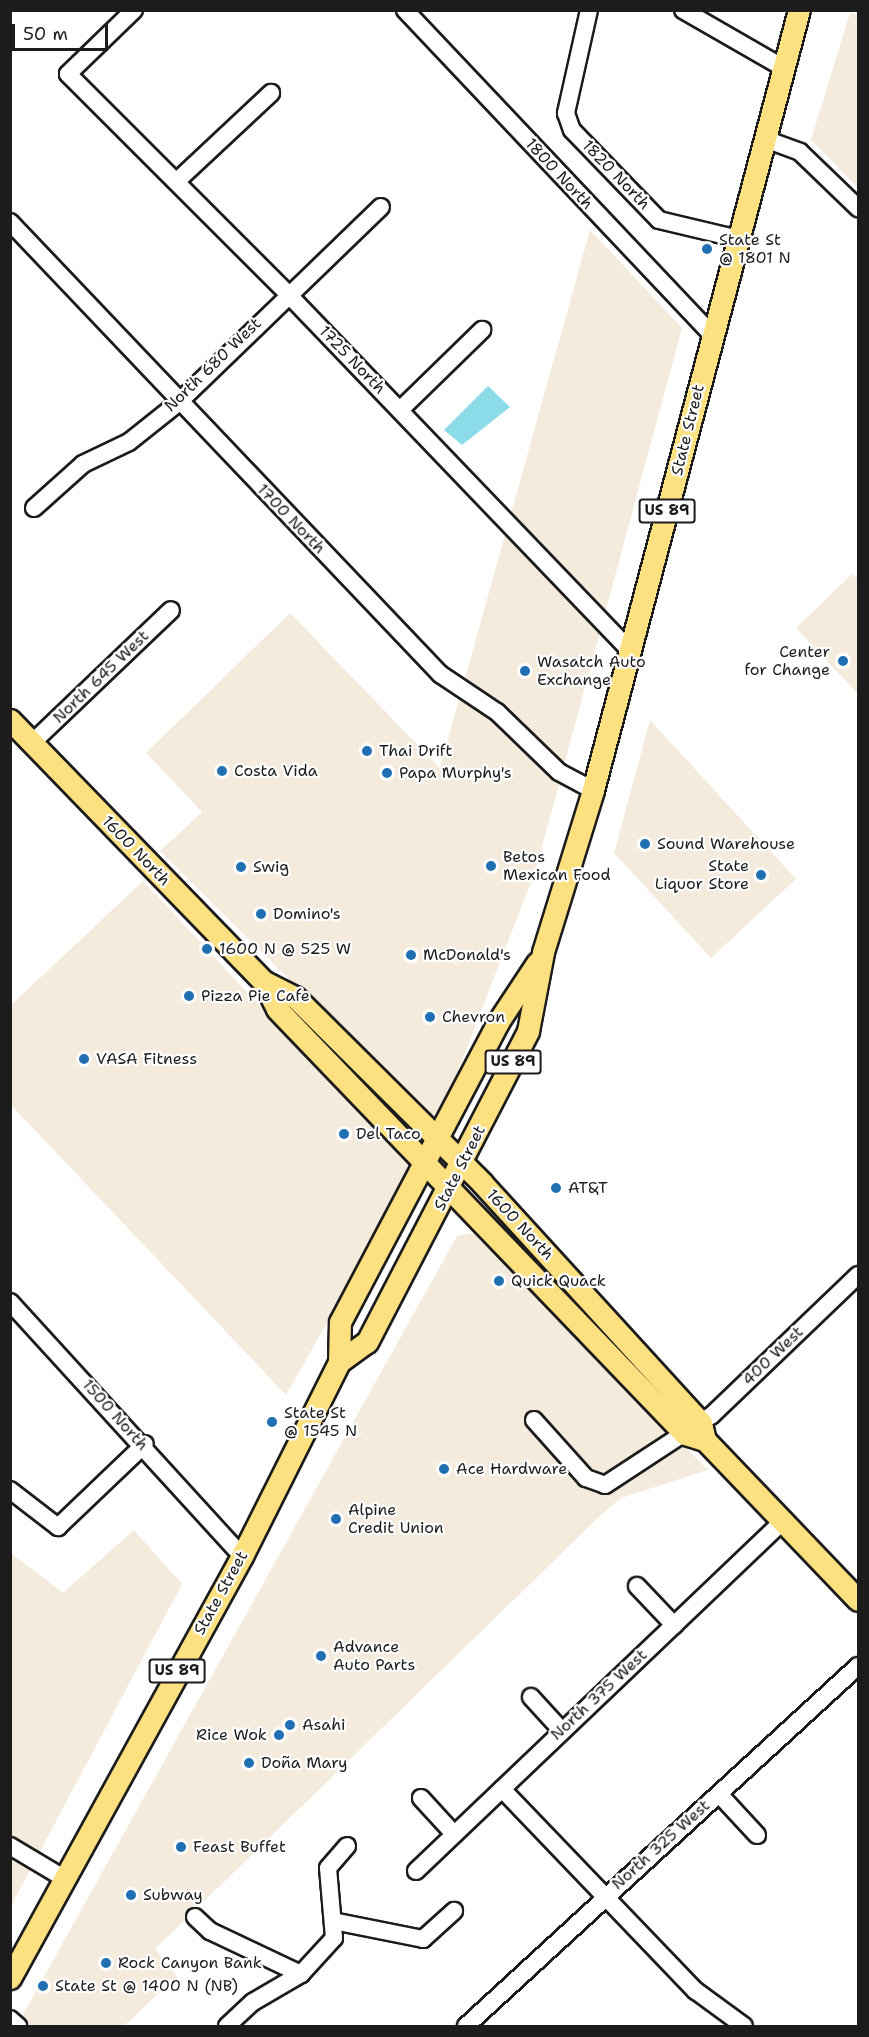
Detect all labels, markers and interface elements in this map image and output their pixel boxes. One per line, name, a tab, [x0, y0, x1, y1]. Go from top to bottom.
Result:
scale bar	[15, 12, 111, 50]
text: 50 m	[23, 22, 68, 46]
street label: 1800 North	[521, 134, 597, 214]
street label: 1820 North	[578, 136, 654, 214]
place label: State St @ 1801 N	[719, 230, 791, 268]
marker: State St @ 1801 N	[700, 242, 714, 256]
street label: North 680 West	[161, 314, 265, 416]
street label: 1725 North	[315, 322, 389, 398]
street label: State Street	[667, 382, 709, 478]
street label: 1700 North	[253, 480, 329, 558]
road number: US 89	[638, 499, 696, 523]
street label: North 645 West	[49, 626, 153, 728]
place label: Center for Change	[744, 642, 830, 680]
place label: Wasatch Auto Exchange	[537, 652, 646, 690]
marker: Center for Change	[834, 652, 852, 670]
marker: Wasatch Auto Exchange	[518, 664, 532, 678]
place label: Thai Drift	[379, 741, 452, 761]
marker: Thai Drift	[360, 744, 374, 758]
place label: Costa Vida	[234, 761, 318, 781]
place label: Papa Murphy's	[399, 763, 512, 783]
marker: Costa Vida	[215, 764, 229, 778]
marker: Papa Murphy's	[380, 766, 394, 780]
street label: 1600 North	[98, 812, 174, 890]
place label: Sound Warehouse	[657, 834, 795, 854]
marker: Sound Warehouse	[638, 837, 652, 851]
place label: Betos Mexican Food	[503, 847, 611, 885]
place label: State Liquor Store	[655, 856, 749, 894]
place label: Swig	[253, 857, 289, 877]
marker: Betos Mexican Food	[484, 859, 498, 873]
marker: Swig	[234, 860, 248, 874]
marker: State Liquor Store	[754, 868, 768, 882]
place label: Domino's	[273, 904, 341, 924]
marker: Domino's	[254, 907, 268, 921]
place label: 1600 N @ 525 W	[219, 939, 351, 959]
marker: 1600 N @ 525 W	[200, 942, 214, 956]
place label: McDonald's	[423, 945, 511, 965]
marker: McDonald's	[404, 948, 418, 962]
place label: Pizza Pie Cafe	[201, 986, 310, 1006]
marker: Pizza Pie Cafe	[182, 989, 196, 1003]
place label: Chevron	[442, 1007, 505, 1027]
marker: Chevron	[423, 1010, 437, 1024]
place label: VASA Fitness	[96, 1049, 197, 1069]
road number: US 89	[484, 1050, 542, 1074]
marker: VASA Fitness	[77, 1052, 91, 1066]
street label: State Street	[430, 1122, 490, 1214]
place label: Del Taco	[356, 1124, 421, 1144]
marker: Del Taco	[337, 1127, 351, 1141]
place label: AT&T	[568, 1178, 608, 1198]
marker: AT&T	[549, 1181, 563, 1195]
street label: 1600 North	[482, 1186, 558, 1264]
place label: Quick Quack	[511, 1271, 606, 1291]
marker: Quick Quack	[492, 1274, 506, 1288]
street label: 400 West	[739, 1322, 807, 1390]
street label: 1500 North	[78, 1375, 152, 1455]
place label: State St @ 1545 N	[284, 1403, 357, 1441]
marker: State St @ 1545 N	[265, 1415, 279, 1429]
place label: Ace Hardware	[456, 1459, 567, 1479]
marker: Ace Hardware	[437, 1462, 451, 1476]
place label: Alpine Credit Union	[348, 1500, 444, 1538]
marker: Alpine Credit Union	[329, 1512, 343, 1526]
street label: State Street	[190, 1548, 252, 1638]
place label: Advance Auto Parts	[333, 1637, 415, 1675]
street label: North 375 West	[547, 1645, 651, 1745]
marker: Advance Auto Parts	[314, 1649, 328, 1663]
road number: US 89	[148, 1659, 206, 1683]
place label: Asahi	[302, 1715, 345, 1735]
marker: Asahi	[283, 1718, 297, 1732]
place label: Rice Wok	[196, 1725, 267, 1745]
marker: Rice Wok	[272, 1728, 286, 1742]
place label: Doña Mary	[261, 1753, 348, 1773]
marker: Doña Mary	[242, 1756, 256, 1770]
street label: North 325 West	[608, 1796, 714, 1894]
place label: Feast Buffet	[193, 1837, 286, 1857]
marker: Feast Buffet	[174, 1840, 188, 1854]
place label: Subway	[143, 1885, 203, 1905]
marker: Subway	[124, 1888, 138, 1902]
place label: Rock Canyon Bank	[118, 1953, 262, 1973]
marker: Rock Canyon Bank	[99, 1956, 113, 1970]
place label: State St @ 1400 N (NB)	[55, 1976, 238, 1996]
marker: State St @ 1400 N (NB)	[36, 1979, 50, 1993]

